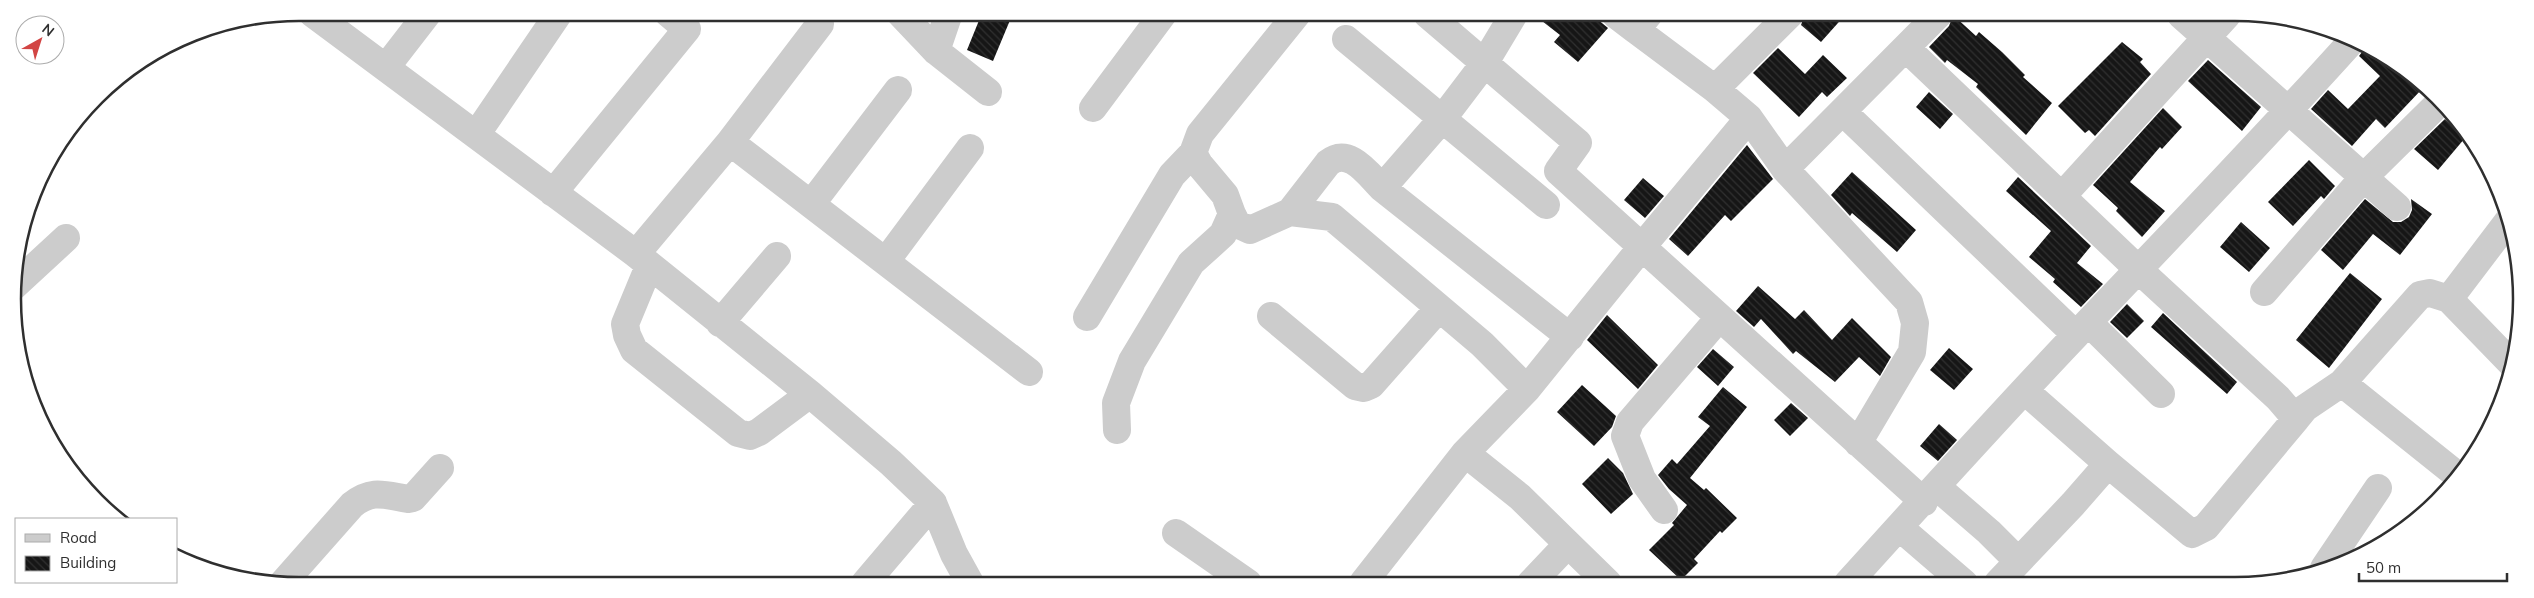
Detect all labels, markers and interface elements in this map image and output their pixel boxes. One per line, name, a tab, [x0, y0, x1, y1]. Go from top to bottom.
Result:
north arrow	[15, 15, 65, 65]
text: N	[38, 20, 58, 40]
legend	[15, 518, 178, 583]
text: Road	[60, 528, 97, 547]
scale bar	[2359, 550, 2506, 582]
text: Building	[60, 553, 116, 572]
text: 50 m	[2366, 558, 2401, 577]

